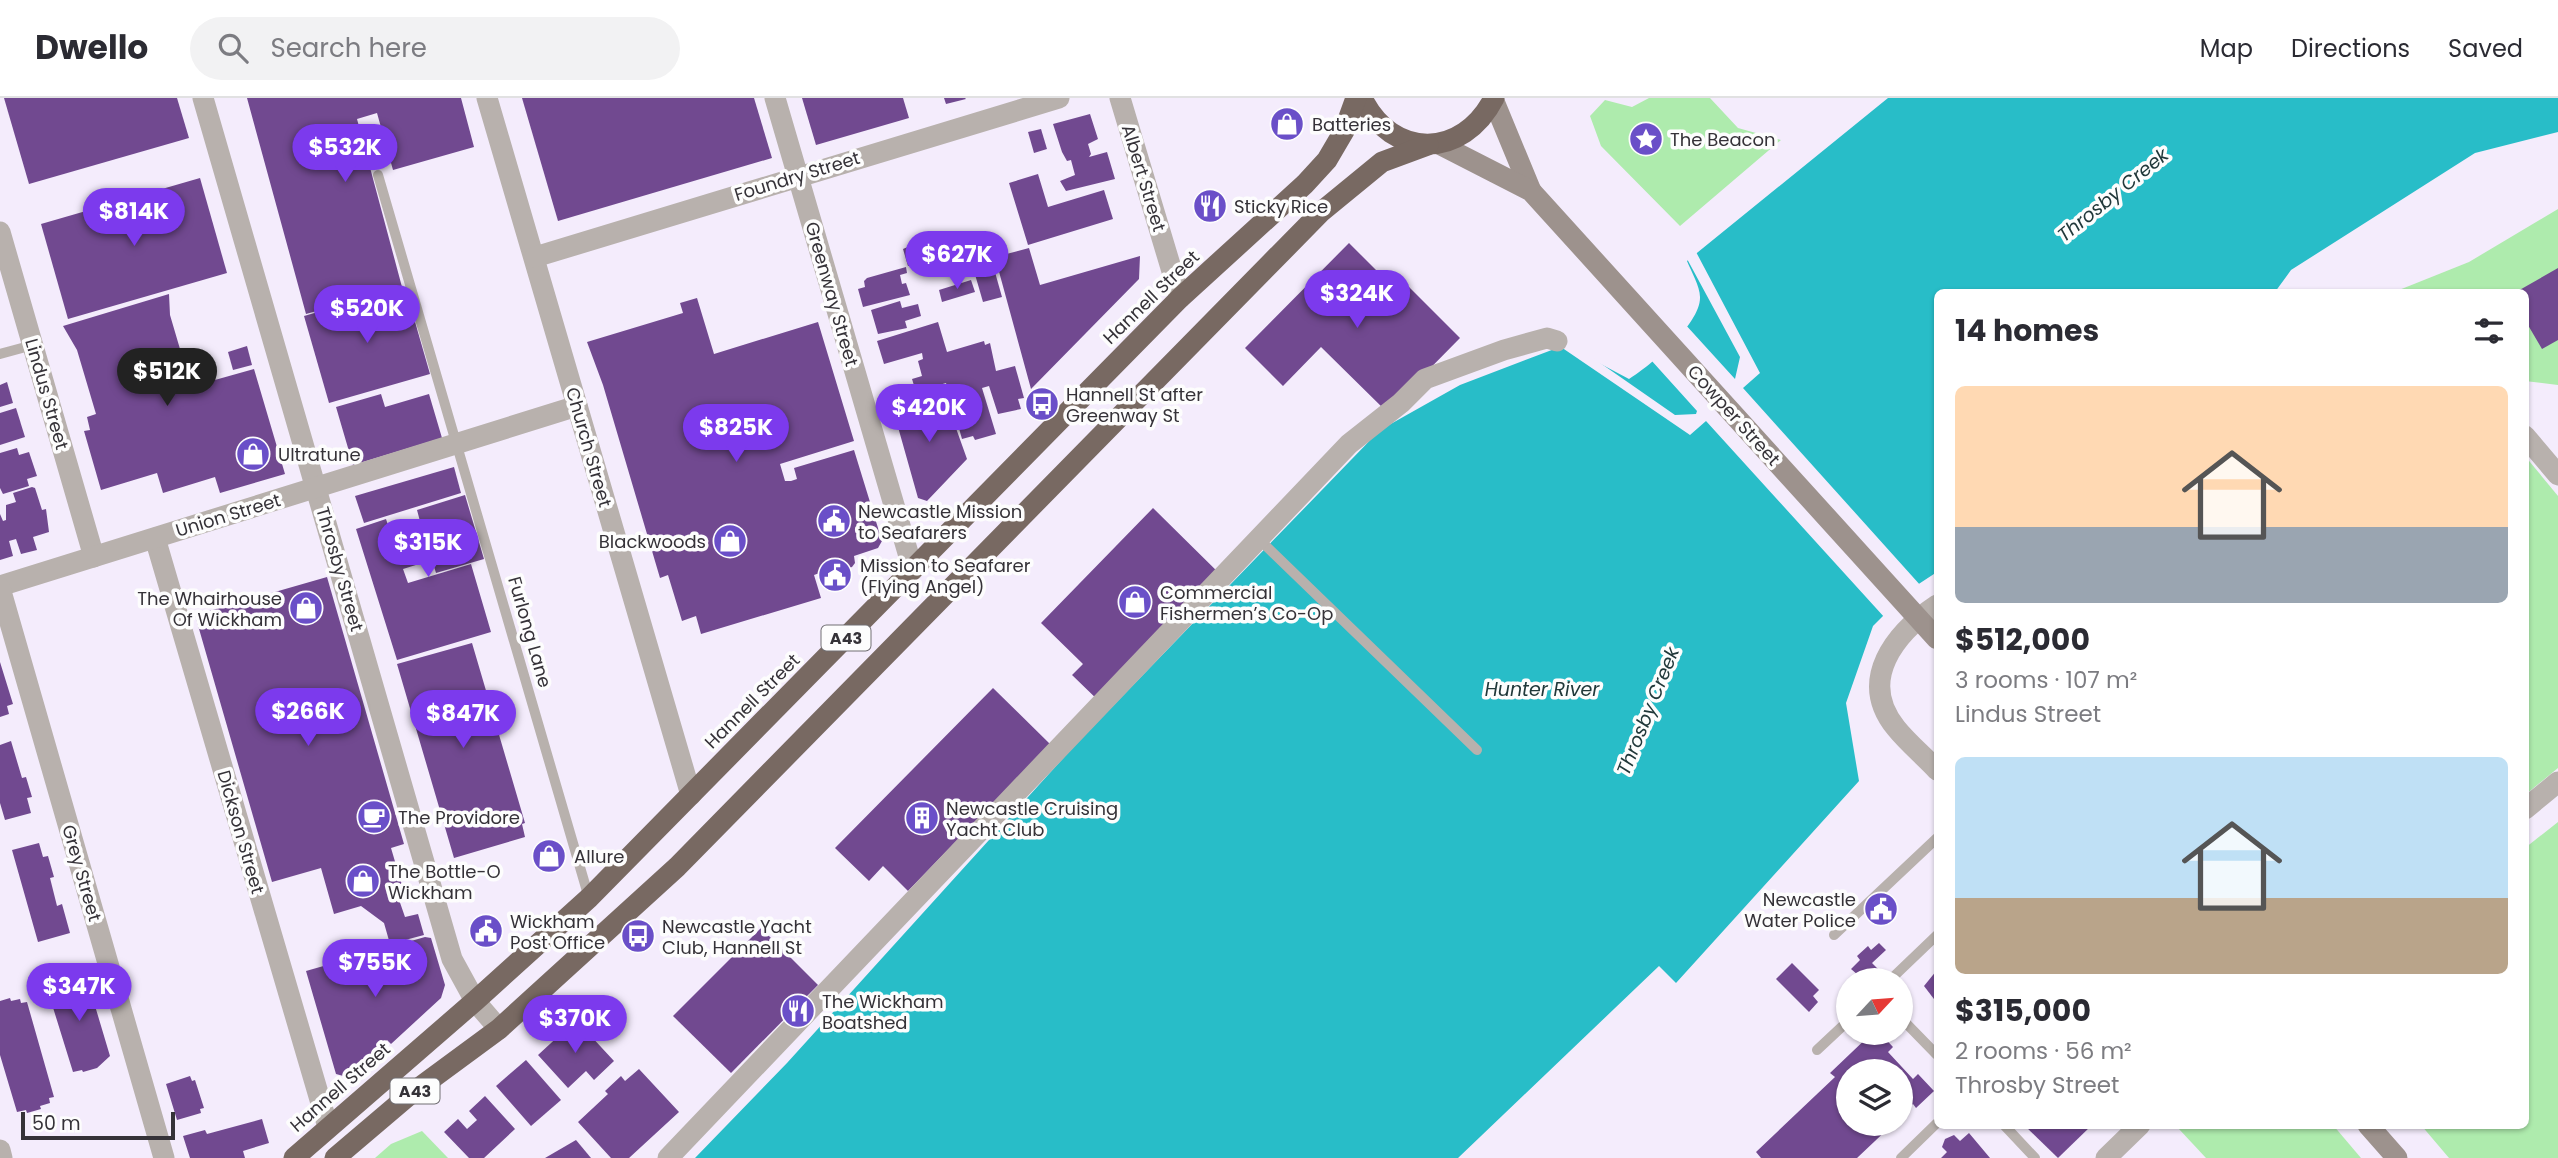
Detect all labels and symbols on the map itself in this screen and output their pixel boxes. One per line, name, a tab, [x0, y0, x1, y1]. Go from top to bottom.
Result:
shop icon: Batteries	[1268, 105, 1306, 143]
place label: Batteries	[1312, 112, 1391, 137]
place icon: The Beacon	[1627, 120, 1665, 158]
street label: Albert Street	[1116, 121, 1172, 235]
pin: $532K	[296, 125, 394, 184]
place label: The Beacon	[1670, 127, 1776, 152]
water label: Throsby Creek	[2052, 141, 2175, 248]
street label: Foundry Street	[731, 145, 863, 207]
restaurant icon: Sticky Rice	[1191, 187, 1229, 225]
pin: $814K	[85, 188, 183, 248]
place label: Sticky Rice	[1234, 194, 1328, 219]
street label: Greenway Street	[799, 219, 865, 369]
pin: $627K	[908, 232, 1006, 291]
street label: Hannell Street	[1097, 245, 1205, 349]
pin: $324K	[1308, 271, 1406, 330]
pin: $520K	[318, 286, 416, 345]
street label: Lindus Street	[19, 336, 75, 452]
pin: $512K	[118, 348, 216, 408]
street label: Cowper Street	[1682, 359, 1786, 471]
place label: Hannell St after Greenway St	[1066, 382, 1203, 428]
street label: Church Street	[560, 384, 618, 510]
pin: $420K	[880, 384, 978, 444]
bus stop icon: Hannell St after Greenway St	[1023, 385, 1061, 423]
pin: $825K	[687, 404, 785, 464]
shop icon: Ultratune	[234, 435, 272, 473]
place label: Ultratune	[278, 442, 361, 467]
street label: Union Street	[172, 487, 284, 543]
place label: Newcastle Mission to Seafarers	[858, 499, 1022, 545]
public building icon: Newcastle Mission to Seafarers	[815, 502, 853, 540]
street label: Throsby Street	[310, 504, 370, 634]
pin: $315K	[379, 519, 477, 579]
shop icon: Blackwoods	[711, 522, 749, 560]
place label: Blackwoods	[599, 529, 706, 554]
place label: Mission to Seafarer (Flying Angel)	[860, 553, 1031, 599]
public building icon: Mission to Seafarer (Flying Angel)	[816, 556, 854, 594]
street label: Furlong Lane	[502, 574, 558, 690]
place label: Commercial Fishermen’s Co-Op	[1160, 580, 1333, 626]
shop icon: Commercial Fishermen’s Co-Op	[1116, 583, 1154, 621]
place label: The Whairhouse Of Wickham	[137, 586, 282, 632]
shop icon: The Whairhouse Of Wickham	[287, 589, 325, 627]
road number: A43	[822, 625, 870, 650]
water label: Throsby Creek	[1610, 642, 1686, 779]
street label: Hannell Street	[699, 648, 805, 754]
water label: Hunter River	[1485, 676, 1600, 703]
pin: $266K	[259, 688, 357, 748]
pin: $847K	[414, 690, 512, 750]
street label: Dickson Street	[211, 767, 271, 897]
place label: Newcastle Cruising Yacht Club	[946, 796, 1118, 842]
cafe icon: The Providore	[355, 798, 393, 836]
building icon: Newcastle Cruising Yacht Club	[903, 799, 941, 837]
place label: The Providore	[398, 805, 520, 830]
street label: Grey Street	[56, 822, 108, 924]
shop icon: Allure	[530, 837, 568, 875]
place label: Allure	[574, 844, 624, 869]
place label: The Bottle-O Wickham	[388, 859, 501, 905]
shop icon: The Bottle-O Wickham	[344, 862, 382, 900]
place label: Newcastle Water Police	[1744, 887, 1856, 933]
public building icon: Newcastle Water Police	[1862, 890, 1900, 928]
place label: Wickham Post Office	[510, 909, 605, 955]
public building icon: Wickham Post Office	[467, 912, 505, 950]
place label: Newcastle Yacht Club, Hannell St	[662, 914, 812, 960]
bus stop icon: Newcastle Yacht Club, Hannell St	[619, 917, 657, 955]
pin: $755K	[326, 940, 424, 999]
pin: $347K	[30, 964, 128, 1023]
north arrow	[1836, 968, 1913, 1045]
place label: The Wickham Boatshed	[822, 989, 944, 1035]
restaurant icon: The Wickham Boatshed	[779, 992, 817, 1030]
pin: $370K	[526, 996, 624, 1055]
street label: Hannell Street	[285, 1036, 395, 1138]
road number: A43	[390, 1079, 440, 1104]
scale bar	[21, 1109, 175, 1141]

